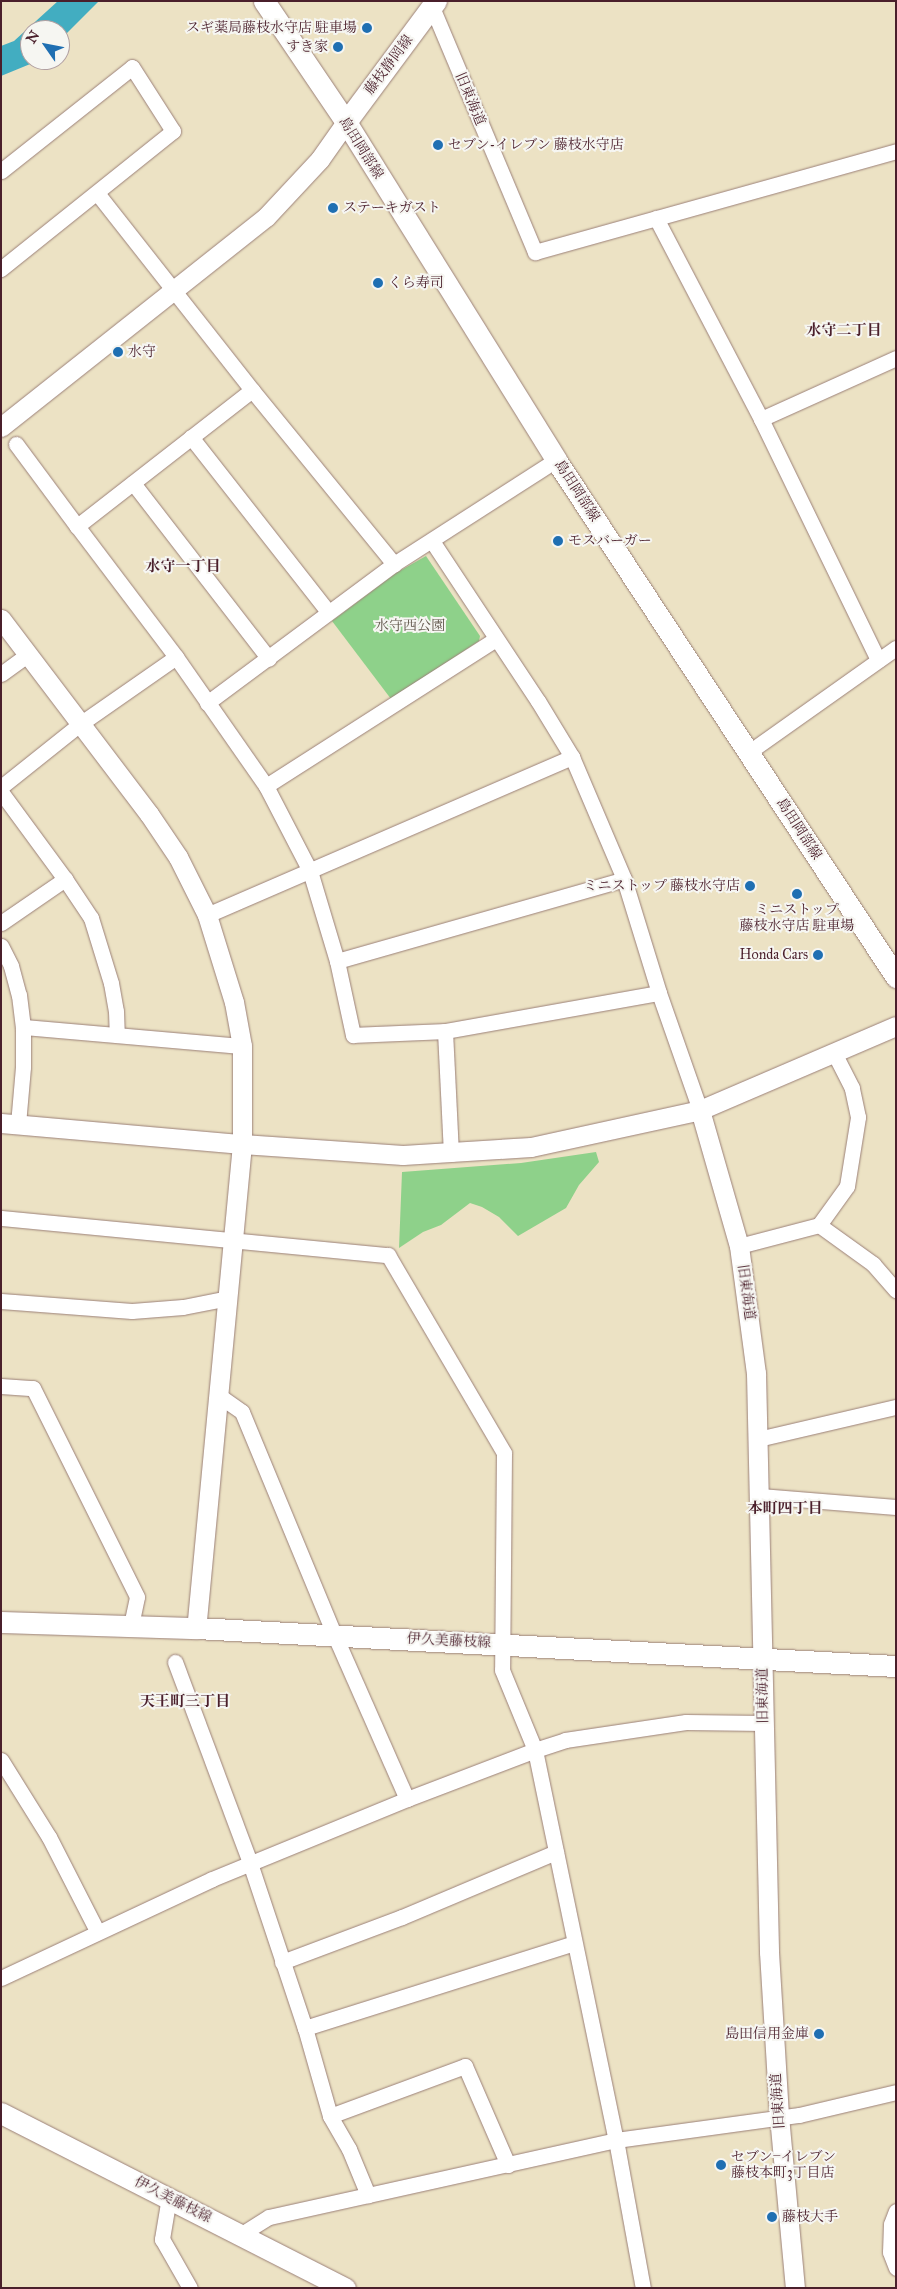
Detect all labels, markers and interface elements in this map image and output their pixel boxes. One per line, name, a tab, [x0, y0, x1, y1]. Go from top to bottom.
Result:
north arrow	[20, 20, 70, 70]
place label: スギ薬局藤枝水守店 駐車場	[186, 20, 357, 36]
marker: スギ薬局藤枝水守店 駐車場	[361, 22, 373, 34]
text: N	[22, 27, 43, 47]
street label: 藤枝静岡線	[361, 32, 417, 98]
place label: すき家	[286, 39, 328, 55]
marker: すき家	[332, 41, 344, 53]
street label: 旧東海道	[451, 70, 489, 128]
street label: 島田岡部線	[335, 114, 387, 182]
place label: セブン-イレブン 藤枝水守店	[448, 137, 625, 153]
marker: セブン-イレブン 藤枝水守店	[432, 139, 444, 151]
place label: ステーキガスト	[343, 200, 441, 216]
marker: ステーキガスト	[327, 202, 339, 214]
place label: くら寿司	[388, 275, 444, 291]
marker: くら寿司	[372, 277, 384, 289]
district label: 水守二丁目	[807, 322, 881, 340]
place label: 水守	[128, 344, 156, 360]
marker: 水守	[112, 346, 124, 358]
street label: 島田岡部線	[551, 457, 603, 525]
place label: モスバーガー	[568, 533, 652, 549]
marker: モスバーガー	[552, 535, 564, 547]
district label: 水守一丁目	[146, 558, 220, 576]
park label: 水守西公園	[375, 618, 445, 634]
street label: 島田岡部線	[773, 795, 825, 863]
place label: ミニストップ 藤枝水守店	[583, 878, 740, 894]
marker: ミニストップ 藤枝水守店	[744, 880, 756, 892]
marker: ミニストップ 藤枝水守店 駐車場	[791, 888, 803, 900]
place label: ミニストップ 藤枝水守店 駐車場	[739, 902, 855, 934]
place label: Honda Cars	[740, 947, 808, 963]
marker: Honda Cars	[812, 949, 824, 961]
street label: 旧東海道	[734, 1263, 758, 1321]
district label: 本町四丁目	[748, 1500, 822, 1518]
street label: 伊久美藤枝線	[407, 1630, 491, 1652]
street label: 旧東海道	[754, 1668, 772, 1724]
district label: 天王町三丁目	[140, 1693, 230, 1711]
place label: 島田信用金庫	[725, 2026, 809, 2042]
marker: 島田信用金庫	[813, 2028, 825, 2040]
street label: 旧東海道	[768, 2072, 788, 2130]
place label: セブン−イレブン 藤枝本町3丁目店	[731, 2149, 837, 2182]
marker: セブン−イレブン 藤枝本町3丁目店	[715, 2159, 727, 2171]
street label: 伊久美藤枝線	[132, 2173, 214, 2227]
place label: 藤枝大手	[782, 2209, 838, 2225]
marker: 藤枝大手	[766, 2211, 778, 2223]

